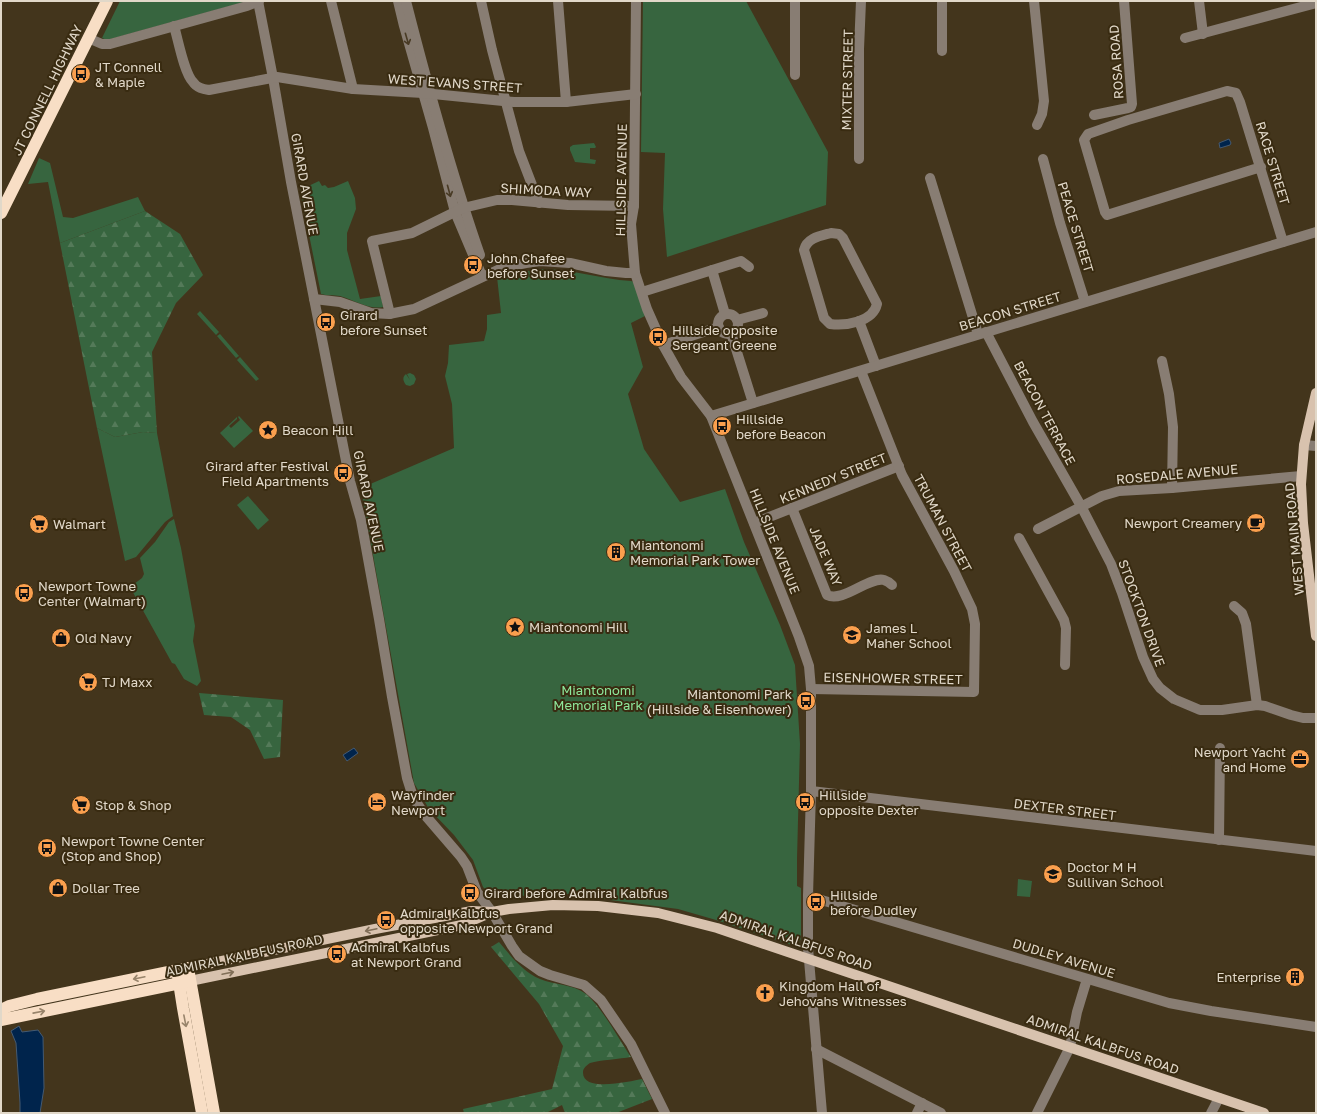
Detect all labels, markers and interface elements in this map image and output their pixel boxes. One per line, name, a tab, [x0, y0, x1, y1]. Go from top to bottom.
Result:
street label: JT CONNELL HIGHWAY	[8, 22, 86, 158]
street label: ROSA ROAD	[1105, 24, 1127, 100]
street label: MIXTER STREET	[838, 29, 856, 131]
one-way arrow	[404, 32, 411, 45]
place label: JT Connell & Maple	[95, 59, 162, 90]
bus stop icon: JT Connell & Maple	[70, 63, 92, 85]
street label: WEST EVANS STREET	[387, 70, 523, 96]
street label: RACE STREET	[1253, 119, 1293, 207]
street label: HILLSIDE AVENUE	[612, 123, 630, 236]
street label: GIRARD AVENUE	[288, 132, 322, 236]
street label: SHIMODA WAY	[500, 180, 593, 200]
street label: PEACE STREET	[1055, 180, 1097, 274]
one-way arrow	[446, 184, 454, 197]
place label: John Chafee before Sunset	[487, 250, 574, 281]
bus stop icon: John Chafee before Sunset	[462, 254, 484, 276]
street label: BEACON STREET	[957, 288, 1063, 334]
place label: Girard before Sunset	[340, 307, 427, 338]
bus stop icon: Girard before Sunset	[315, 311, 337, 333]
place label: Hillside opposite Sergeant Greene	[672, 322, 778, 353]
bus stop icon: Hillside opposite Sergeant Greene	[647, 326, 669, 348]
street label: BEACON TERRACE	[1011, 358, 1079, 468]
place label: Hillside before Beacon	[736, 411, 826, 442]
bus stop icon: Hillside before Beacon	[711, 415, 733, 437]
place icon: Beacon Hill	[257, 419, 279, 441]
place label: Beacon Hill	[282, 422, 353, 438]
street label: GIRARD AVENUE	[350, 449, 388, 553]
street label: KENNEDY STREET	[777, 449, 889, 507]
place label: Girard after Festival Field Apartments	[205, 458, 329, 489]
street label: ROSEDALE AVENUE	[1115, 461, 1239, 487]
bus stop icon: Girard after Festival Field Apartments	[332, 462, 354, 484]
street label: TRUMAN STREET	[910, 471, 976, 575]
street label: WEST MAIN ROAD	[1281, 482, 1307, 596]
street label: HILLSIDE AVENUE	[746, 486, 804, 596]
cafe icon: Newport Creamery	[1245, 512, 1267, 534]
supermarket icon: Walmart	[28, 513, 50, 535]
place label: Newport Creamery	[1124, 515, 1243, 531]
place label: Walmart	[53, 516, 106, 532]
street label: JADE WAY	[806, 524, 846, 589]
place label: Miantonomi Memorial Park Tower	[630, 537, 760, 568]
building icon: Miantonomi Memorial Park Tower	[605, 541, 627, 563]
street label: STOCKTON DRIVE	[1115, 557, 1169, 669]
place label: Newport Towne Center (Walmart)	[38, 578, 146, 609]
bus stop icon: Newport Towne Center (Walmart)	[13, 582, 35, 604]
place icon: Miantonomi Hill	[504, 616, 526, 638]
place label: Miantonomi Hill	[529, 619, 628, 635]
place label: James L Maher School	[866, 620, 952, 651]
school or university icon: James L Maher School	[841, 624, 863, 646]
shop icon: Old Navy	[50, 627, 72, 649]
place label: Old Navy	[75, 630, 133, 646]
street label: EISENHOWER STREET	[823, 669, 963, 687]
supermarket icon: TJ Maxx	[77, 671, 99, 693]
place label: TJ Maxx	[102, 674, 152, 690]
park label: Miantonomi Memorial Park	[553, 682, 643, 713]
place label: Miantonomi Park (Hillside & Eisenhower)	[647, 686, 793, 717]
bus stop icon: Miantonomi Park (Hillside & Eisenhower)	[795, 690, 817, 712]
place label: Newport Yacht and Home	[1194, 744, 1286, 775]
office icon: Newport Yacht and Home	[1289, 748, 1311, 770]
place label: Wayfinder Newport	[391, 787, 454, 818]
place label: Hillside opposite Dexter	[819, 787, 919, 818]
hotel icon: Wayfinder Newport	[366, 791, 388, 813]
bus stop icon: Hillside opposite Dexter	[794, 791, 816, 813]
supermarket icon: Stop & Shop	[70, 794, 92, 816]
street label: DEXTER STREET	[1013, 795, 1117, 823]
place label: Stop & Shop	[95, 797, 171, 813]
place label: Newport Towne Center (Stop and Shop)	[61, 833, 204, 864]
bus stop icon: Newport Towne Center (Stop and Shop)	[36, 837, 58, 859]
place label: Doctor M H Sullivan School	[1067, 859, 1164, 890]
school or university icon: Doctor M H Sullivan School	[1042, 863, 1064, 885]
shop icon: Dollar Tree	[47, 877, 69, 899]
place label: Dollar Tree	[72, 880, 140, 896]
bus stop icon: Girard before Admiral Kalbfus	[459, 882, 481, 904]
place label: Girard before Admiral Kalbfus	[484, 885, 668, 901]
place label: Hillside before Dudley	[830, 887, 918, 918]
bus stop icon: Hillside before Dudley	[805, 891, 827, 913]
place label: Admiral Kalbfus opposite Newport Grand	[400, 905, 553, 936]
street label: ADMIRAL KALBFUS ROAD	[718, 906, 874, 974]
bus stop icon: Admiral Kalbfus opposite Newport Grand	[375, 909, 397, 931]
one-way arrow	[365, 927, 378, 935]
street label: ADMIRAL KALBFUS ROAD	[164, 931, 324, 979]
street label: DUDLEY AVENUE	[1011, 935, 1117, 981]
place label: Admiral Kalbfus at Newport Grand	[351, 939, 462, 970]
bus stop icon: Admiral Kalbfus at Newport Grand	[326, 943, 348, 965]
building icon: Enterprise	[1284, 966, 1306, 988]
one-way arrow	[221, 968, 234, 976]
place label: Enterprise	[1216, 969, 1281, 985]
one-way arrow	[133, 975, 146, 983]
place label: Kingdom Hall of Jehovahs Witnesses	[779, 978, 907, 1009]
church icon: Kingdom Hall of Jehovahs Witnesses	[754, 982, 776, 1004]
one-way arrow	[32, 1007, 45, 1015]
street label: ADMIRAL KALBFUS ROAD	[1025, 1010, 1181, 1078]
one-way arrow	[181, 1015, 189, 1028]

